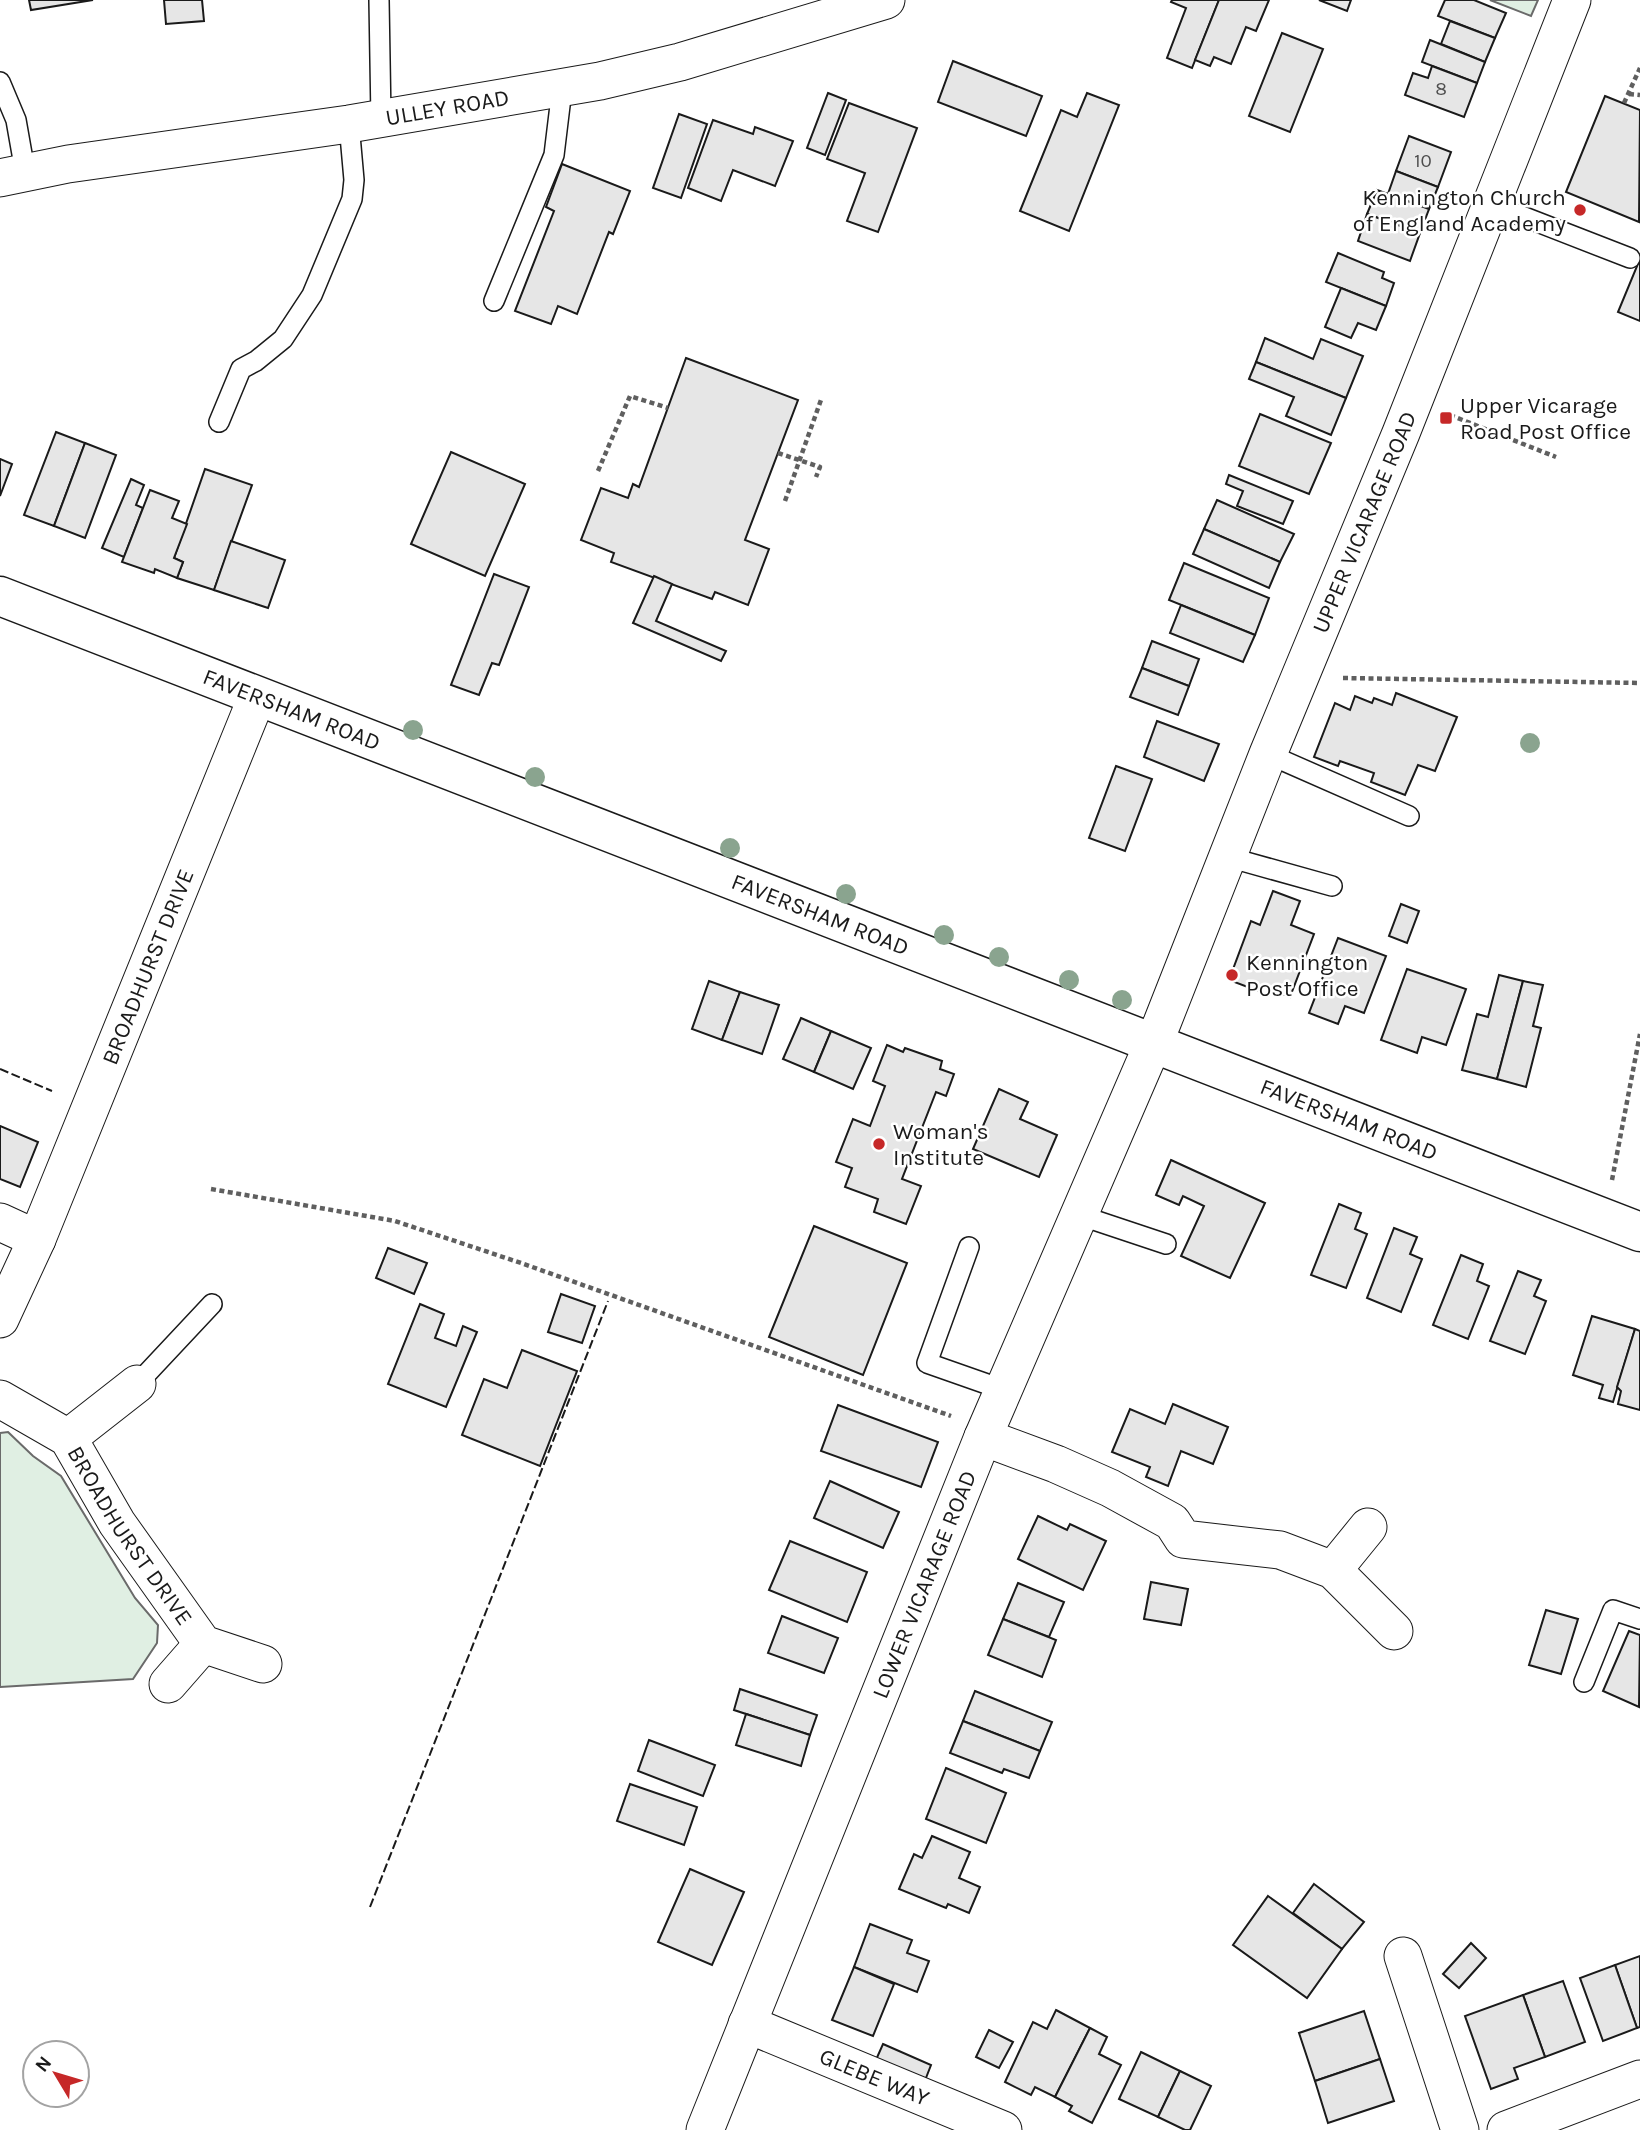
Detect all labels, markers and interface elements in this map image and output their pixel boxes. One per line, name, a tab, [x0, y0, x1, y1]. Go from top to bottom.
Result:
house number: 8	[1435, 78, 1447, 100]
street label: ULLEY ROAD	[383, 83, 511, 131]
house number: 10	[1414, 150, 1432, 172]
place label: Kennington Church of England Academy	[1353, 184, 1566, 237]
marker: Kennington Church of England Academy	[1572, 202, 1588, 218]
place label: Upper Vicarage Road Post Office	[1460, 392, 1631, 445]
street label: UPPER VICARAGE ROAD	[1306, 407, 1422, 637]
marker: Upper Vicarage Road Post Office	[1438, 410, 1454, 426]
street label: FAVERSHAM ROAD	[199, 663, 384, 756]
street label: BROADHURST DRIVE	[96, 865, 199, 1068]
street label: FAVERSHAM ROAD	[728, 868, 913, 961]
place label: Kennington Post Office	[1246, 949, 1368, 1002]
marker: Kennington Post Office	[1224, 967, 1240, 983]
street label: FAVERSHAM ROAD	[1257, 1073, 1442, 1166]
place label: Woman's Institute	[893, 1118, 989, 1171]
marker: Woman's Institute	[871, 1136, 887, 1152]
street label: BROADHURST DRIVE	[62, 1441, 199, 1630]
street label: LOWER VICARAGE ROAD	[866, 1466, 982, 1702]
north arrow	[21, 2039, 91, 2109]
street label: GLEBE WAY	[816, 2042, 934, 2112]
text: N	[31, 2052, 56, 2076]

